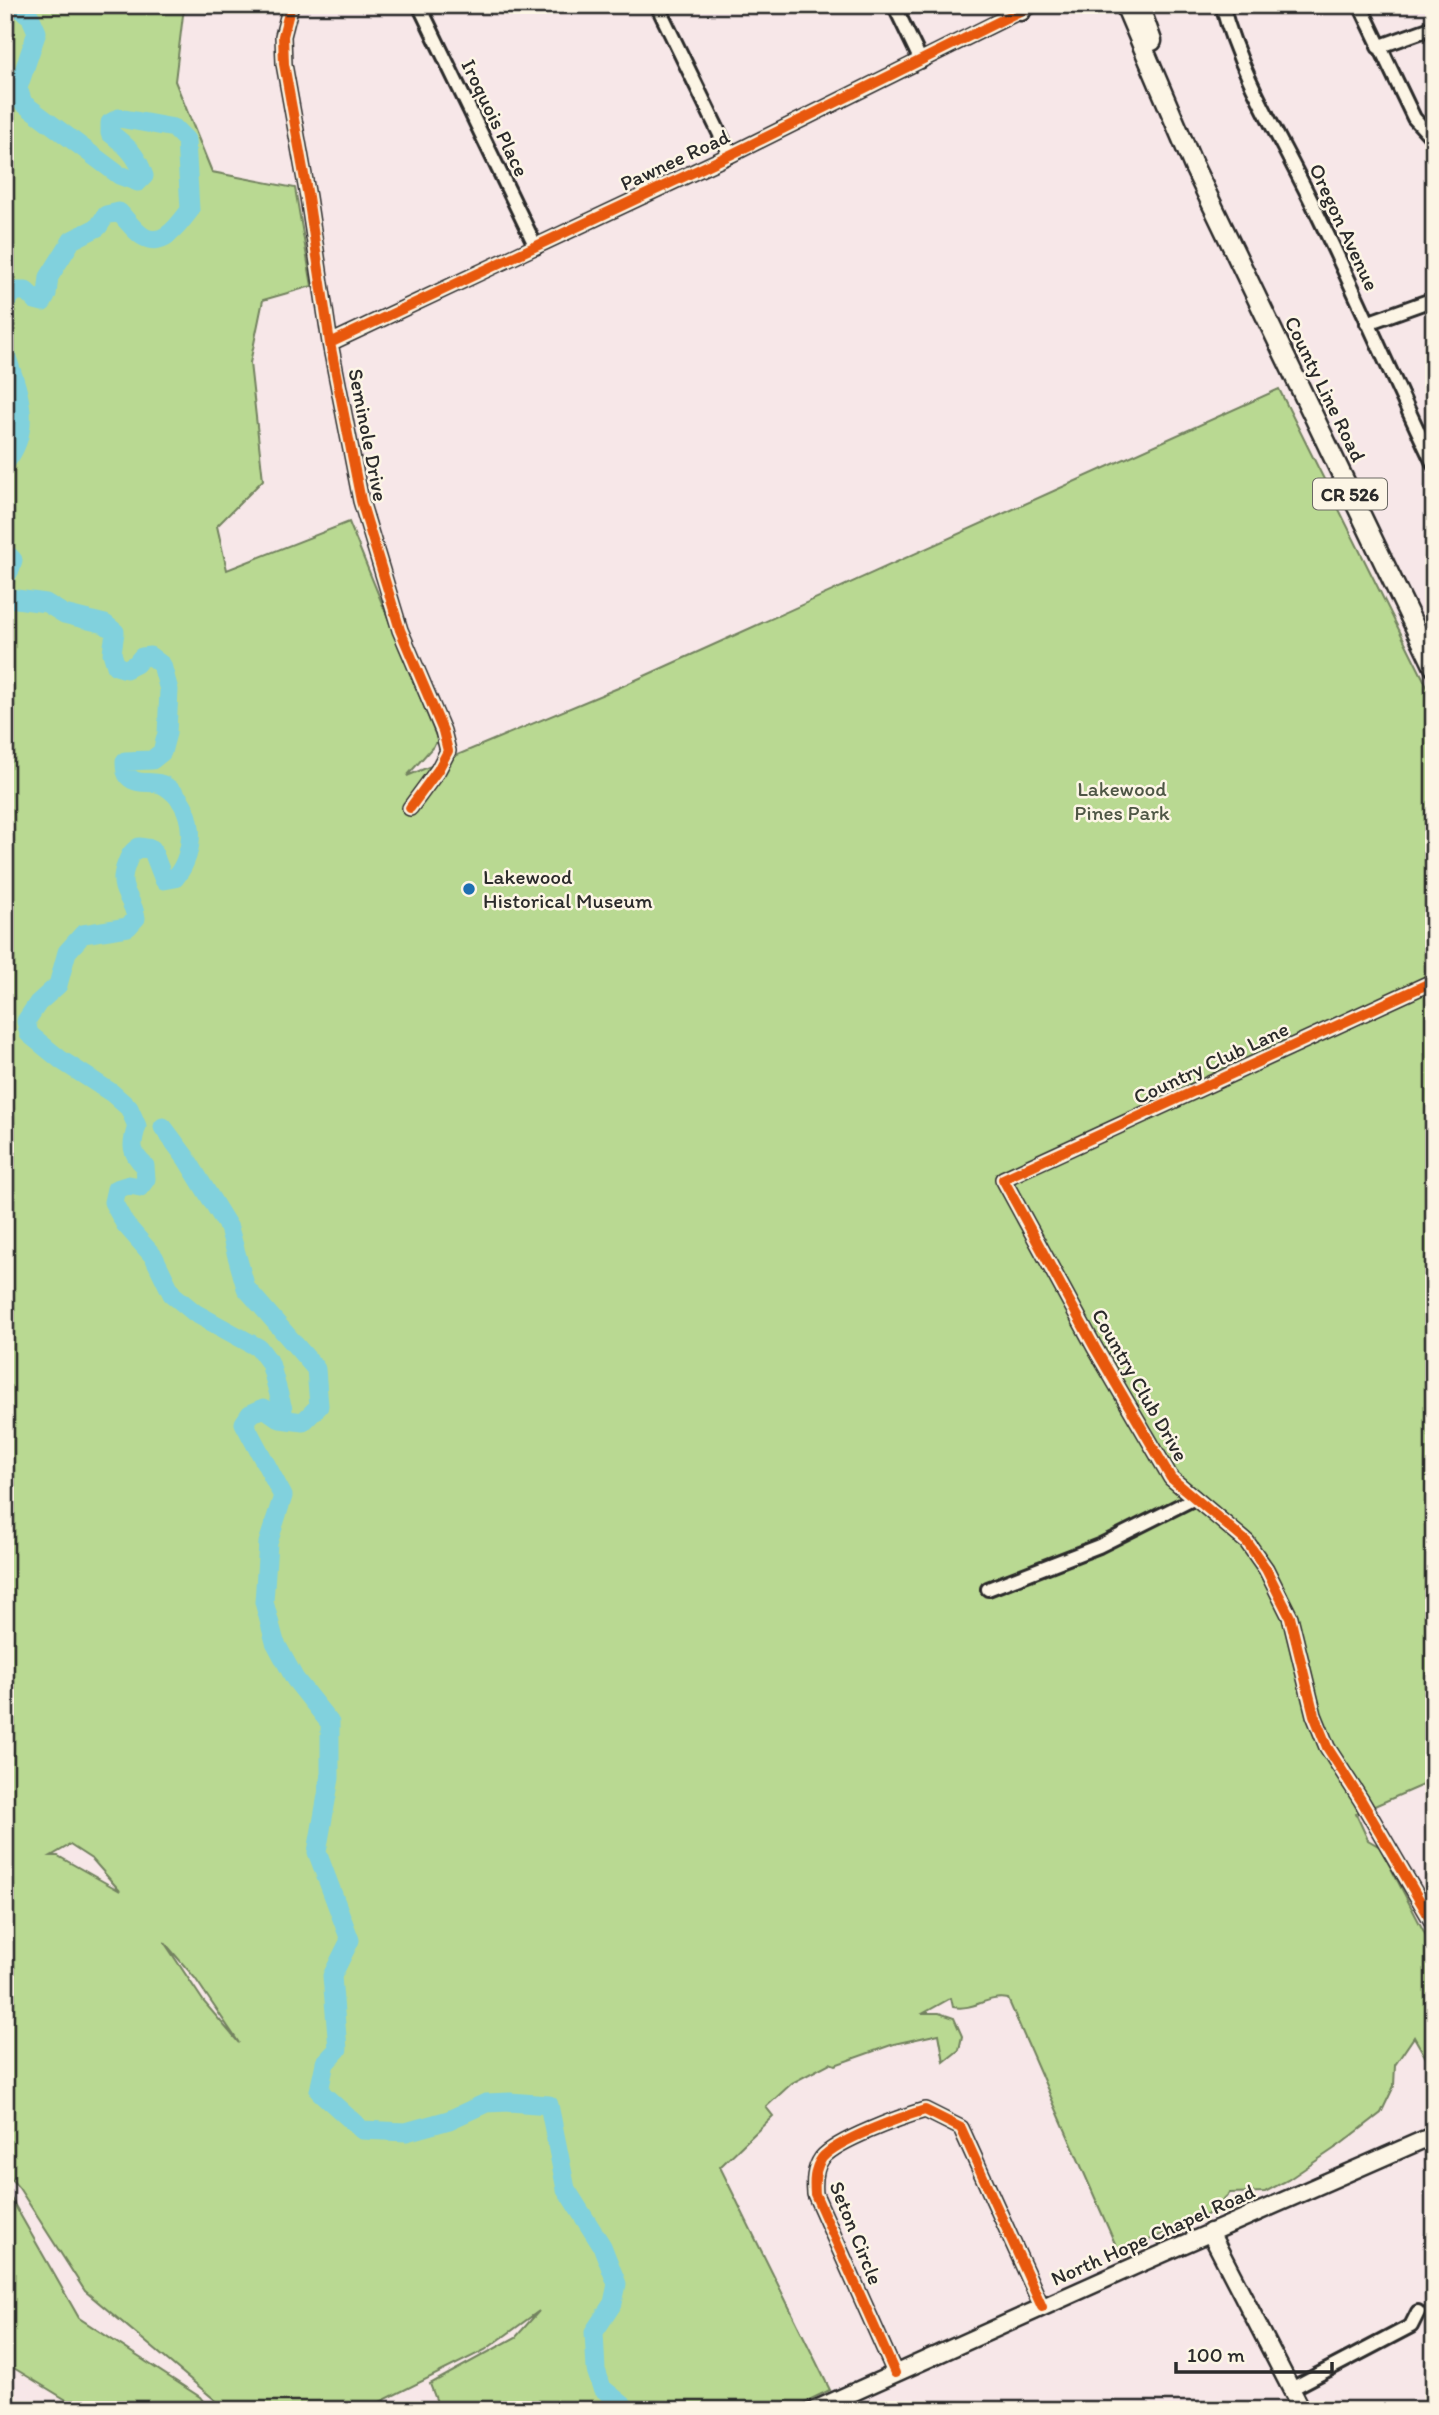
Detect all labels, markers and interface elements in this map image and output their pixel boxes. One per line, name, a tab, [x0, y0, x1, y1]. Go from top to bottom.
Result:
street label: Iroquois Place	[456, 55, 535, 180]
street label: Pawnee Road	[616, 123, 734, 196]
street label: Oregon Avenue	[1304, 159, 1385, 294]
street label: County Line Road	[1279, 312, 1371, 465]
street label: Seminole Drive	[343, 366, 394, 503]
road number: CR 526	[1313, 478, 1387, 509]
park label: Lakewood Pines Park	[1074, 776, 1170, 825]
place label: Lakewood Historical Museum	[483, 864, 653, 913]
marker: Lakewood Historical Museum	[461, 881, 477, 897]
street label: Country Club Lane	[1129, 1016, 1292, 1109]
street label: Country Club Drive	[1087, 1304, 1194, 1465]
street label: Seton Circle	[824, 2177, 889, 2288]
street label: North Hope Chapel Road	[1047, 2178, 1259, 2291]
scale bar	[1176, 2331, 1332, 2375]
text: 100 m	[1187, 2342, 1245, 2367]

